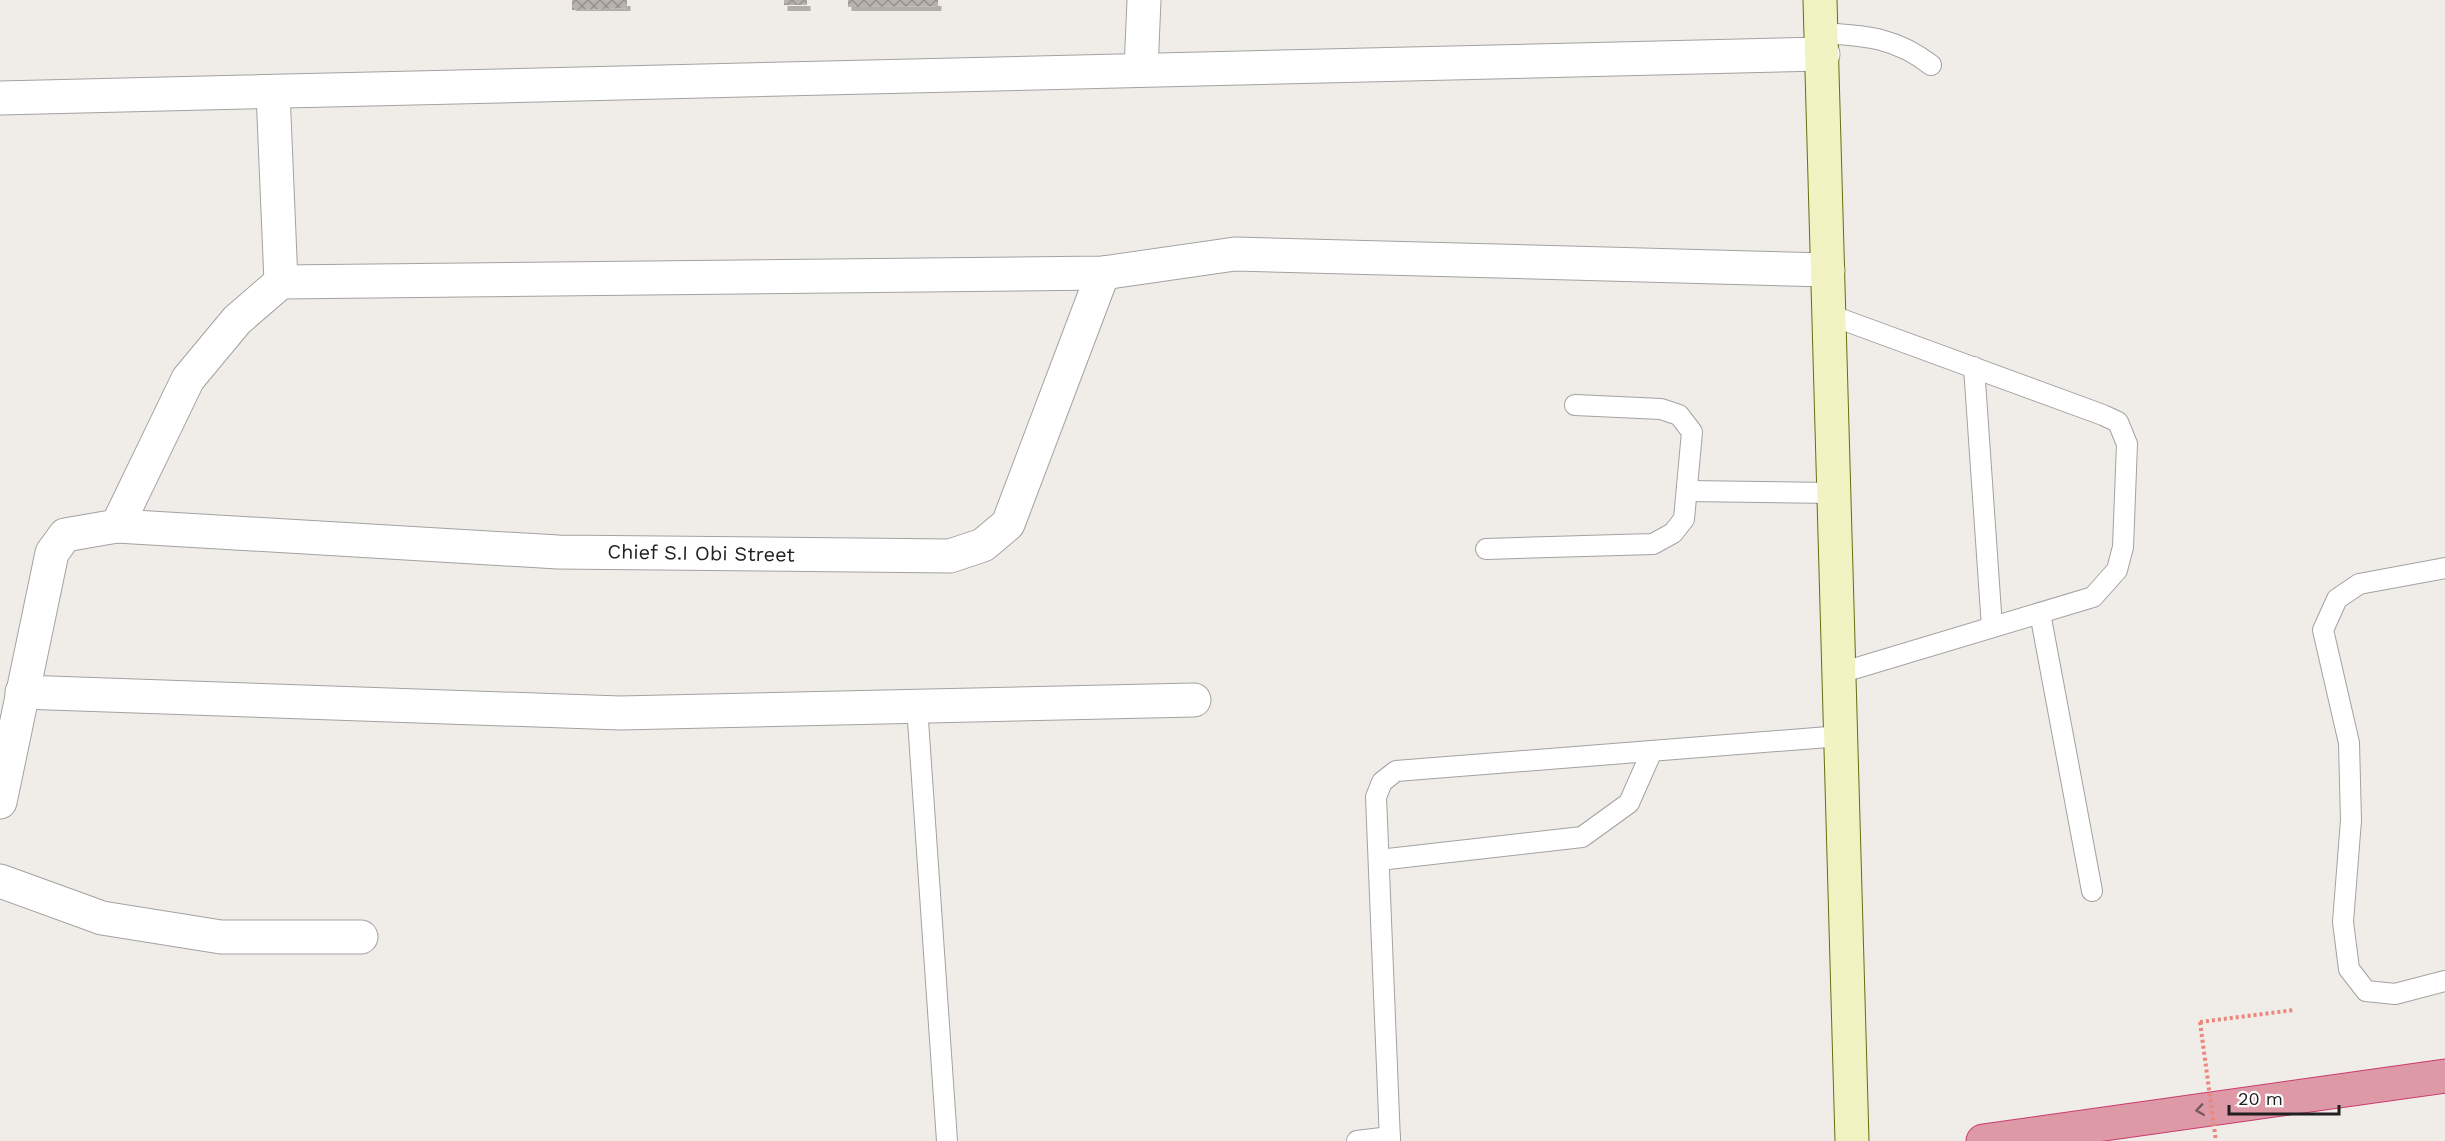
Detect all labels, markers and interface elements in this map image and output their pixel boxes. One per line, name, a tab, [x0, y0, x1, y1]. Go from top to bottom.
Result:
street label: Chief S.I Obi Street	[607, 539, 795, 567]
scale bar	[2229, 1078, 2338, 1116]
text: 20 m	[2238, 1088, 2283, 1109]
one-way arrow	[2195, 1104, 2205, 1116]

